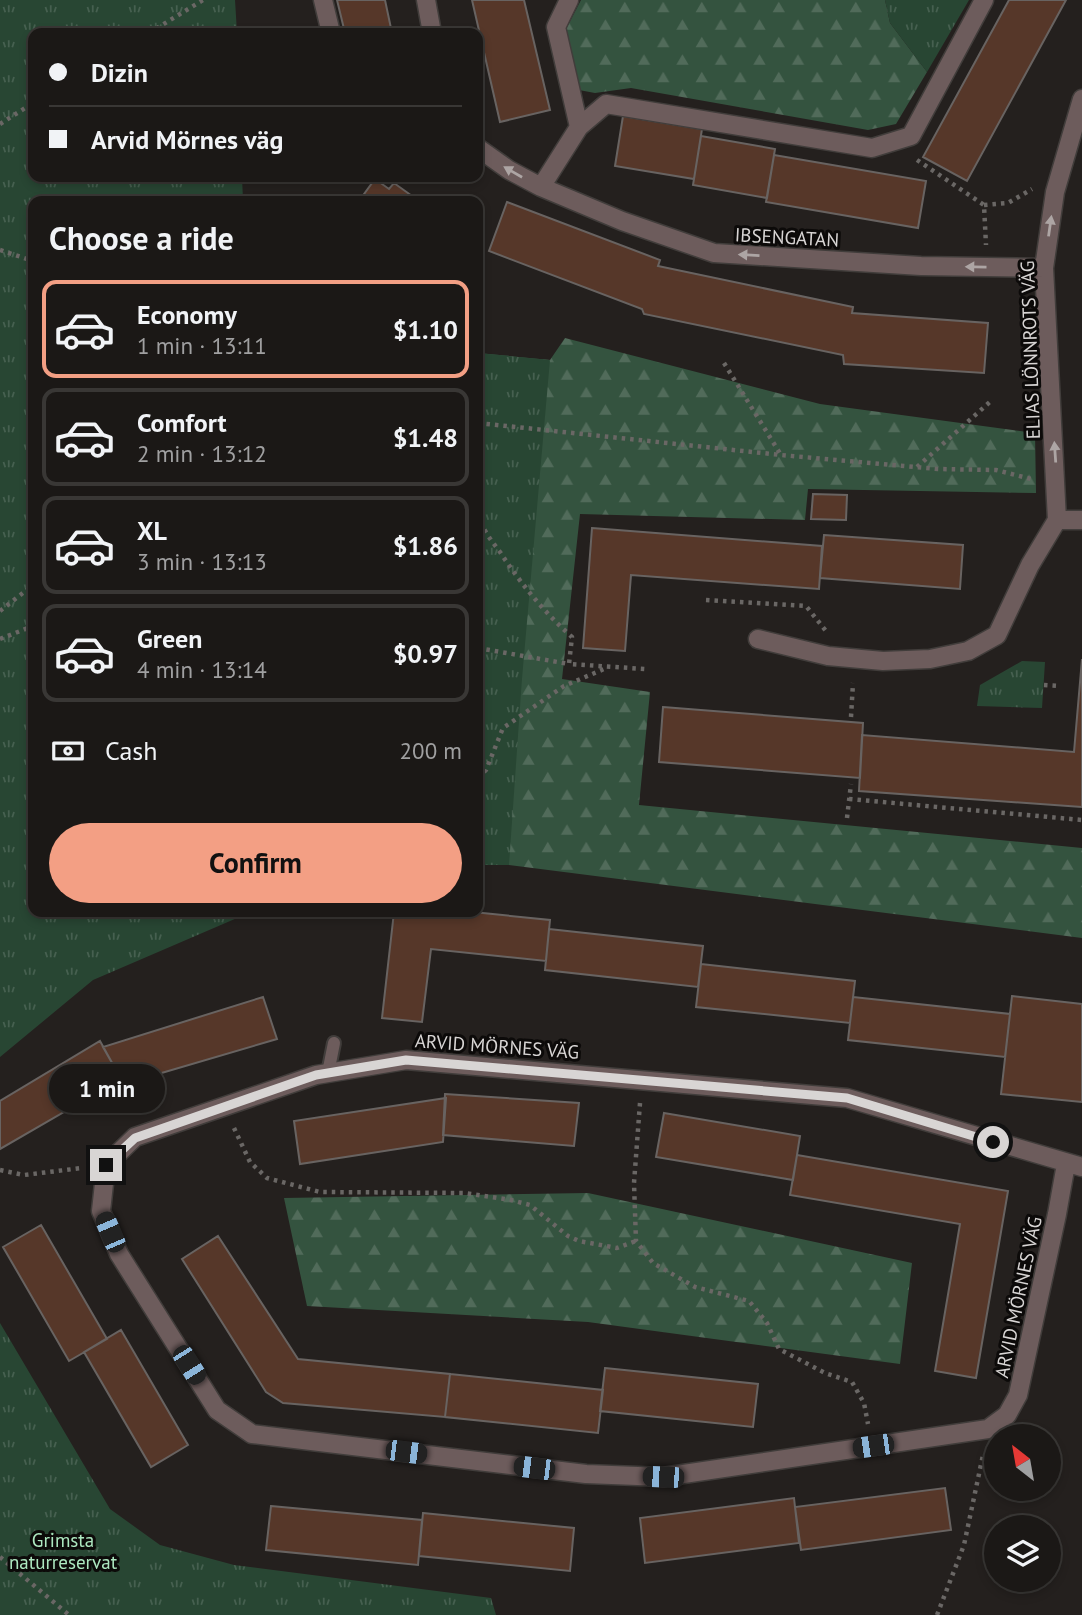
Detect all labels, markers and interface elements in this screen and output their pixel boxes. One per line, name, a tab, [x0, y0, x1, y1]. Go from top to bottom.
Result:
text: Dizin	[91, 56, 148, 89]
text: Arvid Mörnes väg	[91, 123, 283, 156]
one-way arrow	[503, 166, 522, 178]
one-way arrow	[1045, 214, 1056, 236]
text: Choose a ride	[49, 217, 234, 259]
street label: IBSENGATAN	[734, 222, 840, 252]
one-way arrow	[737, 250, 759, 261]
street label: ELIAS LÖNNROTS VÄG	[1015, 260, 1045, 440]
one-way arrow	[964, 261, 986, 272]
icon: car	[53, 298, 116, 361]
text: Economy	[137, 298, 237, 331]
text: $1.10	[393, 313, 458, 346]
text: 1 min · 13:11	[137, 331, 267, 360]
icon: car	[53, 406, 116, 469]
text: Comfort	[137, 406, 227, 439]
text: $1.48	[393, 421, 458, 454]
text: 2 min · 13:12	[137, 439, 267, 468]
one-way arrow	[1049, 441, 1060, 463]
icon: car	[53, 514, 116, 577]
text: XL	[137, 514, 167, 547]
text: $1.86	[393, 529, 458, 562]
text: 3 min · 13:13	[137, 547, 267, 576]
icon: car	[53, 622, 116, 685]
text: Green	[137, 622, 202, 655]
text: $0.97	[393, 637, 458, 670]
text: 4 min · 13:14	[137, 655, 267, 684]
icon: cash	[49, 732, 87, 770]
text: Cash	[105, 734, 157, 767]
text: 200 m	[400, 736, 462, 765]
button: Confirm	[49, 823, 462, 903]
street label: ARVID MÖRNES VÄG	[414, 1028, 580, 1064]
callout: 1 min	[48, 1064, 164, 1112]
text: 1 min	[79, 1074, 135, 1103]
route start	[977, 1126, 1009, 1158]
route end	[90, 1149, 122, 1181]
car	[93, 1209, 128, 1255]
street label: ARVID MÖRNES VÄG	[989, 1214, 1047, 1380]
car	[169, 1342, 210, 1388]
north arrow	[984, 1424, 1060, 1502]
map controls	[984, 1424, 1061, 1592]
car	[851, 1433, 896, 1459]
car	[384, 1439, 429, 1465]
car	[512, 1455, 557, 1481]
car	[642, 1466, 685, 1488]
button: layers	[984, 1515, 1061, 1592]
park label: Grimsta naturreservat	[9, 1528, 118, 1574]

